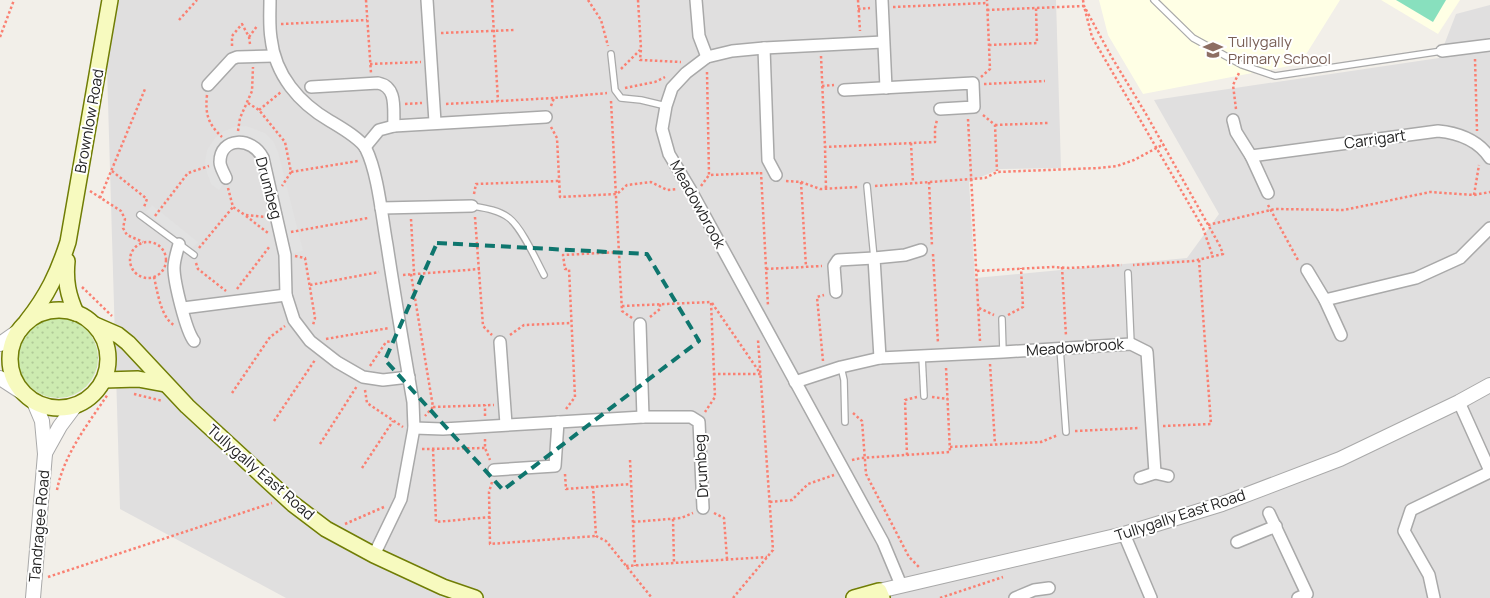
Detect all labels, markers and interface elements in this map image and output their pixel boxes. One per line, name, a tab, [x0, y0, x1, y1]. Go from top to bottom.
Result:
place label: Tullygally Primary School	[1228, 31, 1331, 69]
school or university icon: Tullygally Primary School	[1202, 39, 1224, 61]
street label: Brownlow Road	[69, 67, 109, 175]
street label: Carrigart	[1343, 124, 1407, 154]
street label: Drumbeg	[251, 155, 287, 221]
street label: Meadowbrook	[665, 156, 731, 252]
street label: Meadowbrook	[1025, 333, 1125, 361]
street label: Tullygally East Road	[203, 419, 319, 525]
street label: Drumbeg	[689, 434, 713, 498]
street label: Tandragee Road	[24, 469, 54, 583]
street label: Tullygally East Road	[1112, 484, 1248, 546]

